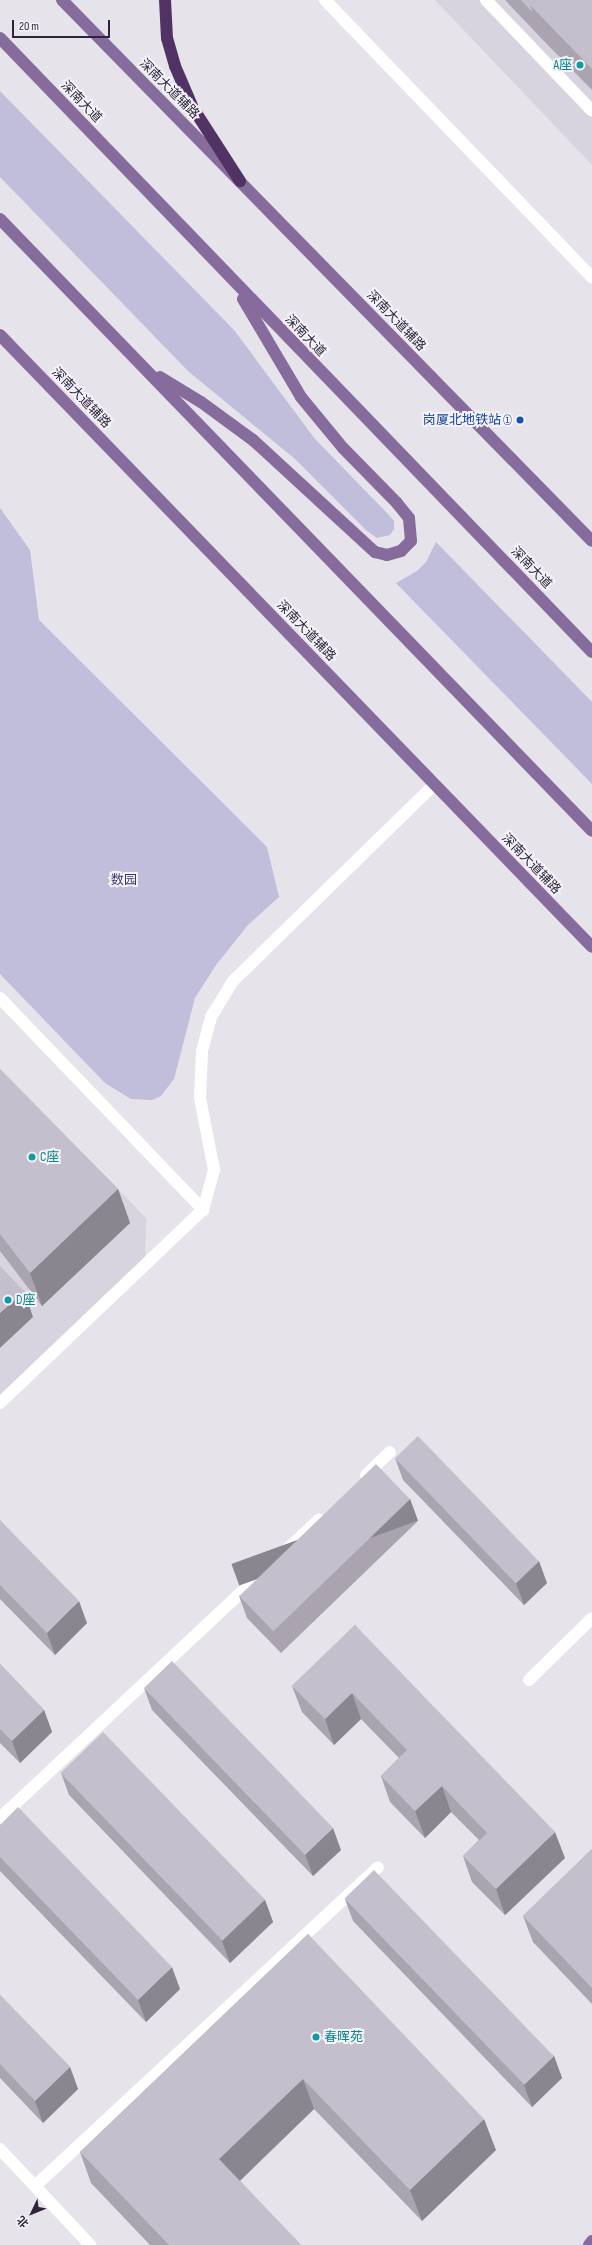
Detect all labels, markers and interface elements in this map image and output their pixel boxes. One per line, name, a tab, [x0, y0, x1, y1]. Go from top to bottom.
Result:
scale bar	[14, 12, 112, 38]
text: 20 m	[19, 19, 39, 34]
street label: 深南大道辅路	[136, 56, 202, 122]
place label: A座	[553, 57, 572, 73]
marker: A座	[575, 60, 585, 70]
street label: 深南大道	[57, 78, 105, 126]
street label: 深南大道辅路	[363, 288, 429, 354]
street label: 深南大道	[281, 312, 329, 360]
street label: 深南大道辅路	[48, 365, 114, 431]
place label: 岗厦北地铁站 ①	[423, 412, 512, 428]
marker: 岗厦北地铁站 ①	[515, 415, 525, 425]
street label: 深南大道	[507, 544, 555, 592]
street label: 深南大道辅路	[273, 598, 339, 664]
street label: 深南大道辅路	[498, 831, 564, 897]
park label: 数园	[111, 872, 137, 888]
place label: C座	[40, 1149, 59, 1165]
marker: C座	[27, 1152, 37, 1162]
place label: D座	[16, 1292, 35, 1308]
marker: D座	[3, 1295, 13, 1305]
place label: 春晖苑	[324, 2029, 363, 2045]
marker: 春晖苑	[311, 2032, 321, 2042]
north arrow	[12, 2193, 52, 2233]
text: 北	[14, 2213, 31, 2230]

